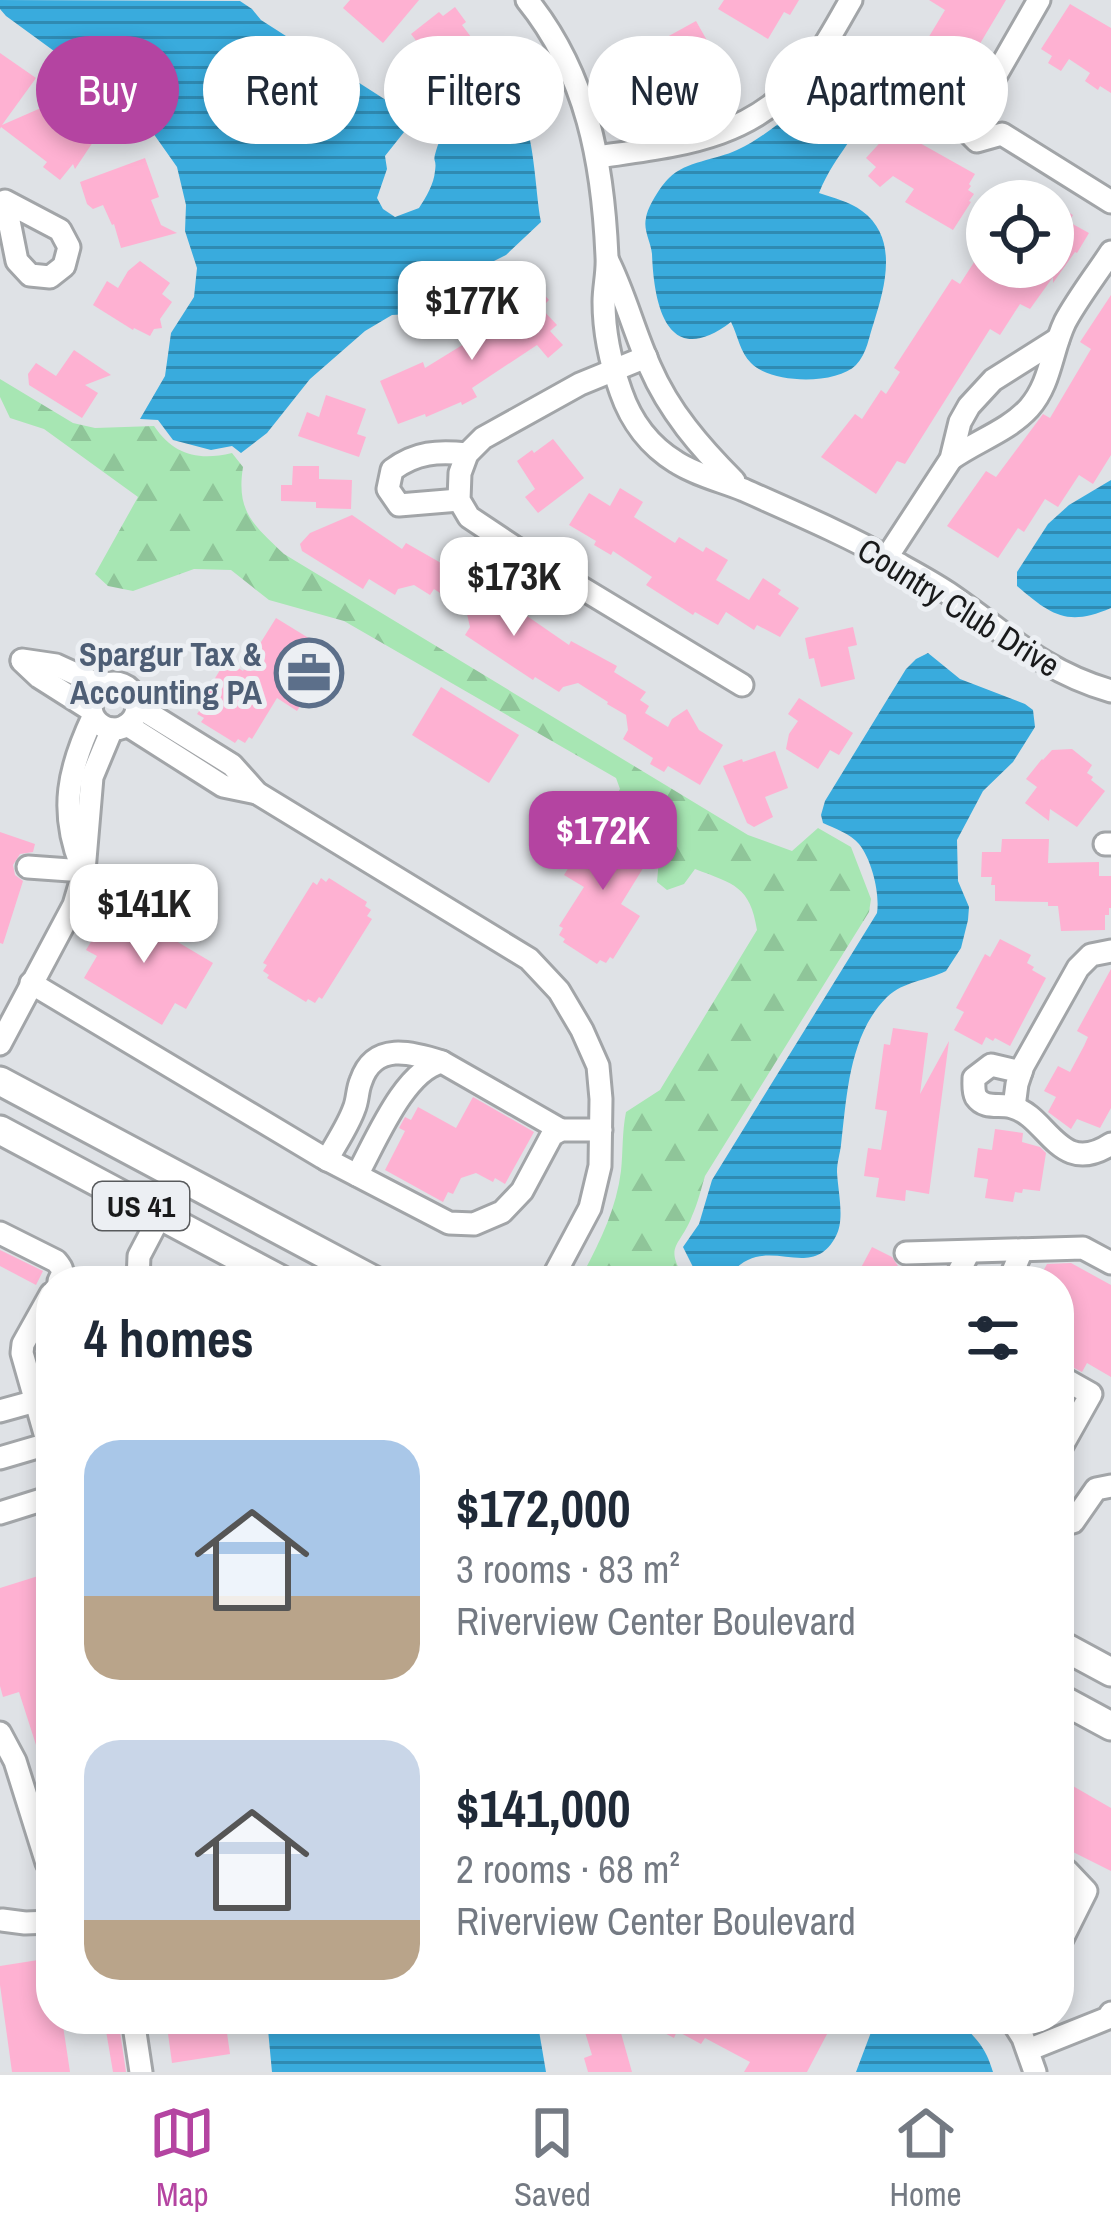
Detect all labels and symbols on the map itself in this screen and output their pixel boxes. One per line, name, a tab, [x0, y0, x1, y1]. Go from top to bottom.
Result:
pin: $177K	[388, 261, 556, 363]
street label: Country Club Drive	[850, 527, 1068, 687]
pin: $173K	[430, 537, 598, 639]
place label: Spargur Tax & Accounting PA	[70, 632, 262, 714]
office icon: Spargur Tax & Accounting PA	[274, 638, 344, 708]
pin: $172K	[519, 791, 687, 893]
pin: $141K	[60, 864, 228, 966]
road number: US 41	[93, 1182, 189, 1230]

